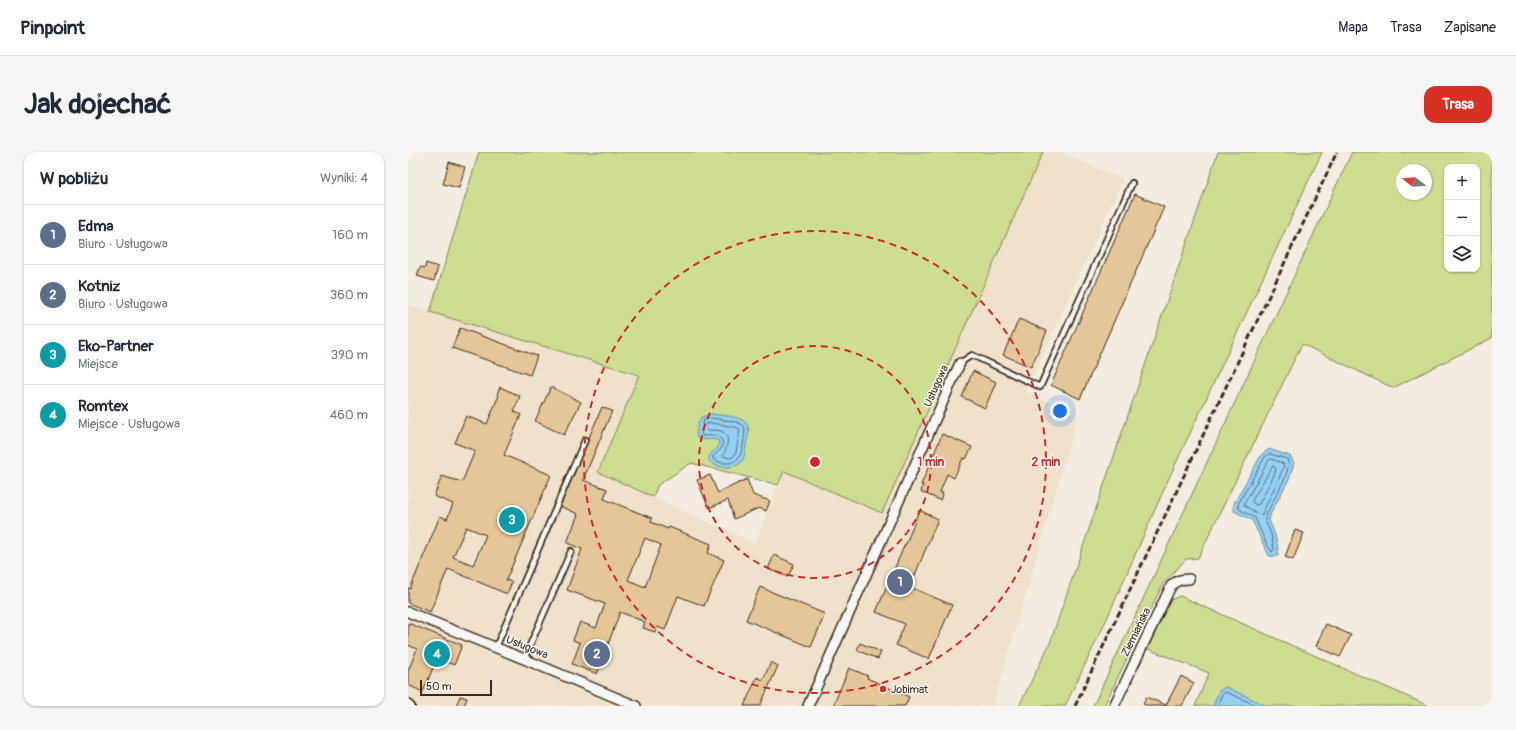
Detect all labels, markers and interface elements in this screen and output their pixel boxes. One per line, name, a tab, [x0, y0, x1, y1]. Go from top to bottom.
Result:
text: Pinpoint	[20, 16, 85, 40]
text: Mapa	[1338, 19, 1368, 36]
text: Trasa	[1390, 19, 1422, 36]
text: Zapisane	[1444, 19, 1496, 36]
button: Trasa	[1424, 86, 1492, 123]
text: Jak dojechać	[24, 87, 172, 122]
north arrow	[1396, 164, 1432, 200]
map controls	[1444, 164, 1480, 272]
button: +	[1444, 164, 1480, 200]
text: W pobliżu	[40, 168, 108, 189]
text: Wyniki: 4	[320, 170, 368, 186]
button: −	[1444, 200, 1480, 236]
text: Edma	[78, 217, 113, 236]
text: 1	[50, 227, 56, 243]
text: 160 m	[332, 227, 368, 243]
text: Biuro · Usługowa	[78, 236, 168, 252]
button: layers	[1444, 236, 1480, 272]
text: Kotniz	[78, 277, 120, 296]
text: 2	[49, 287, 57, 303]
text: 360 m	[330, 287, 368, 303]
text: Biuro · Usługowa	[78, 296, 168, 312]
text: Eko-Partner	[78, 337, 154, 356]
text: 3	[49, 347, 57, 363]
text: 390 m	[331, 347, 368, 363]
text: Miejsce	[78, 356, 118, 372]
street label: Usługowa	[921, 363, 951, 409]
text: Romtex	[78, 397, 129, 416]
your location	[1050, 401, 1070, 421]
text: 4	[49, 407, 57, 423]
text: 460 m	[330, 407, 368, 423]
text: Miejsce · Usługowa	[78, 416, 180, 432]
centre of rings	[808, 455, 822, 469]
text: 1 min	[918, 455, 945, 470]
text: 2 min	[1032, 455, 1061, 470]
pin: 3	[499, 505, 525, 535]
pin: 1	[887, 567, 913, 597]
street label: Ziemiańska	[1119, 606, 1153, 658]
street label: Usługowa	[504, 633, 550, 661]
pin: 4	[424, 639, 450, 669]
pin: 2	[584, 639, 610, 669]
scale bar	[420, 678, 492, 697]
text: 50 m	[426, 680, 452, 693]
place label: Jobimat	[891, 683, 929, 696]
marker: Jobimat	[878, 684, 888, 694]

